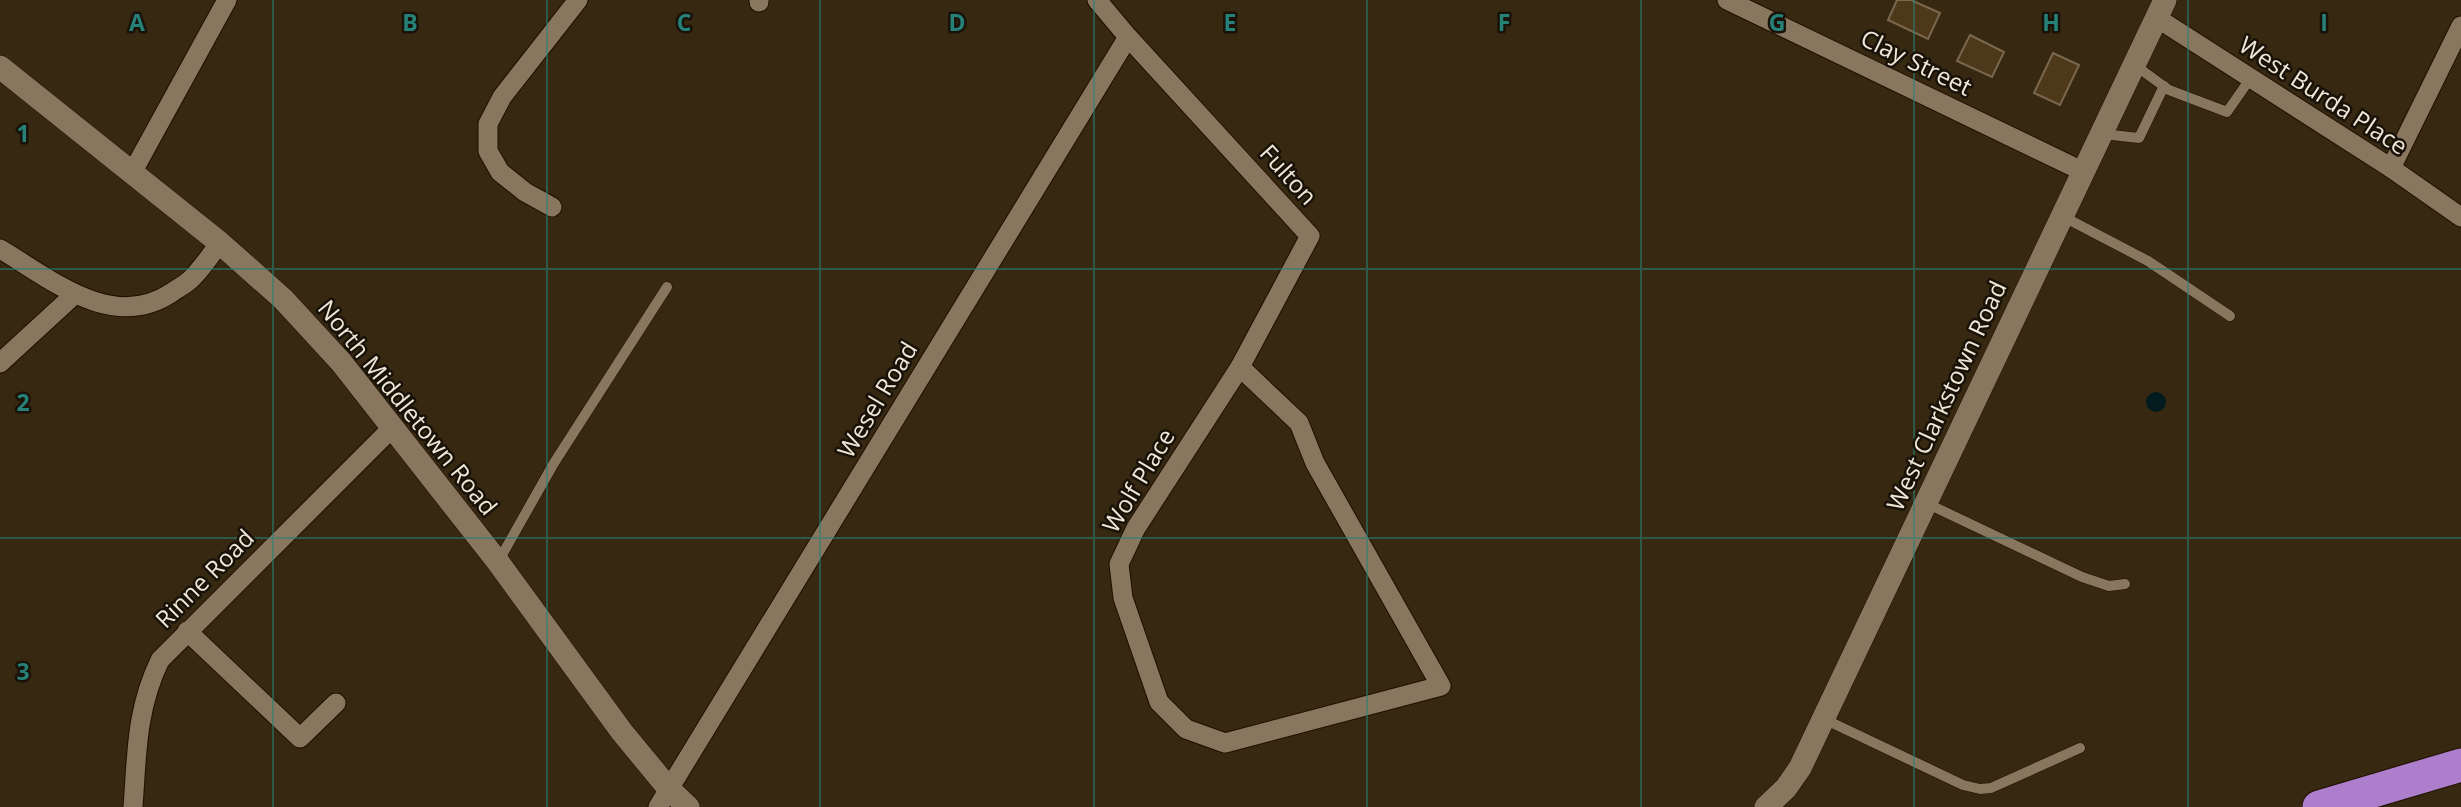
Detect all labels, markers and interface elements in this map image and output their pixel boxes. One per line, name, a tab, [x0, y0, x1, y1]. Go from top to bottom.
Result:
text: A	[129, 6, 145, 38]
text: B	[402, 6, 418, 38]
text: C	[677, 6, 691, 38]
text: D	[948, 6, 966, 38]
text: E	[1224, 6, 1236, 38]
text: F	[1498, 6, 1510, 38]
text: G	[1769, 6, 1785, 38]
text: H	[2042, 6, 2060, 38]
text: I	[2320, 6, 2328, 38]
street label: Clay Street	[1856, 21, 1978, 103]
street label: West Burda Place	[2233, 28, 2415, 162]
text: 1	[16, 117, 30, 149]
street label: Fulton	[1253, 137, 1325, 211]
street label: West Clarkstown Road	[1878, 275, 2013, 516]
street label: North Middletown Road	[311, 292, 505, 522]
street label: Wesel Road	[829, 335, 924, 463]
text: 2	[16, 386, 30, 418]
street label: Wolf Place	[1094, 422, 1182, 538]
street label: Rinne Road	[147, 521, 261, 635]
text: 3	[16, 655, 30, 687]

